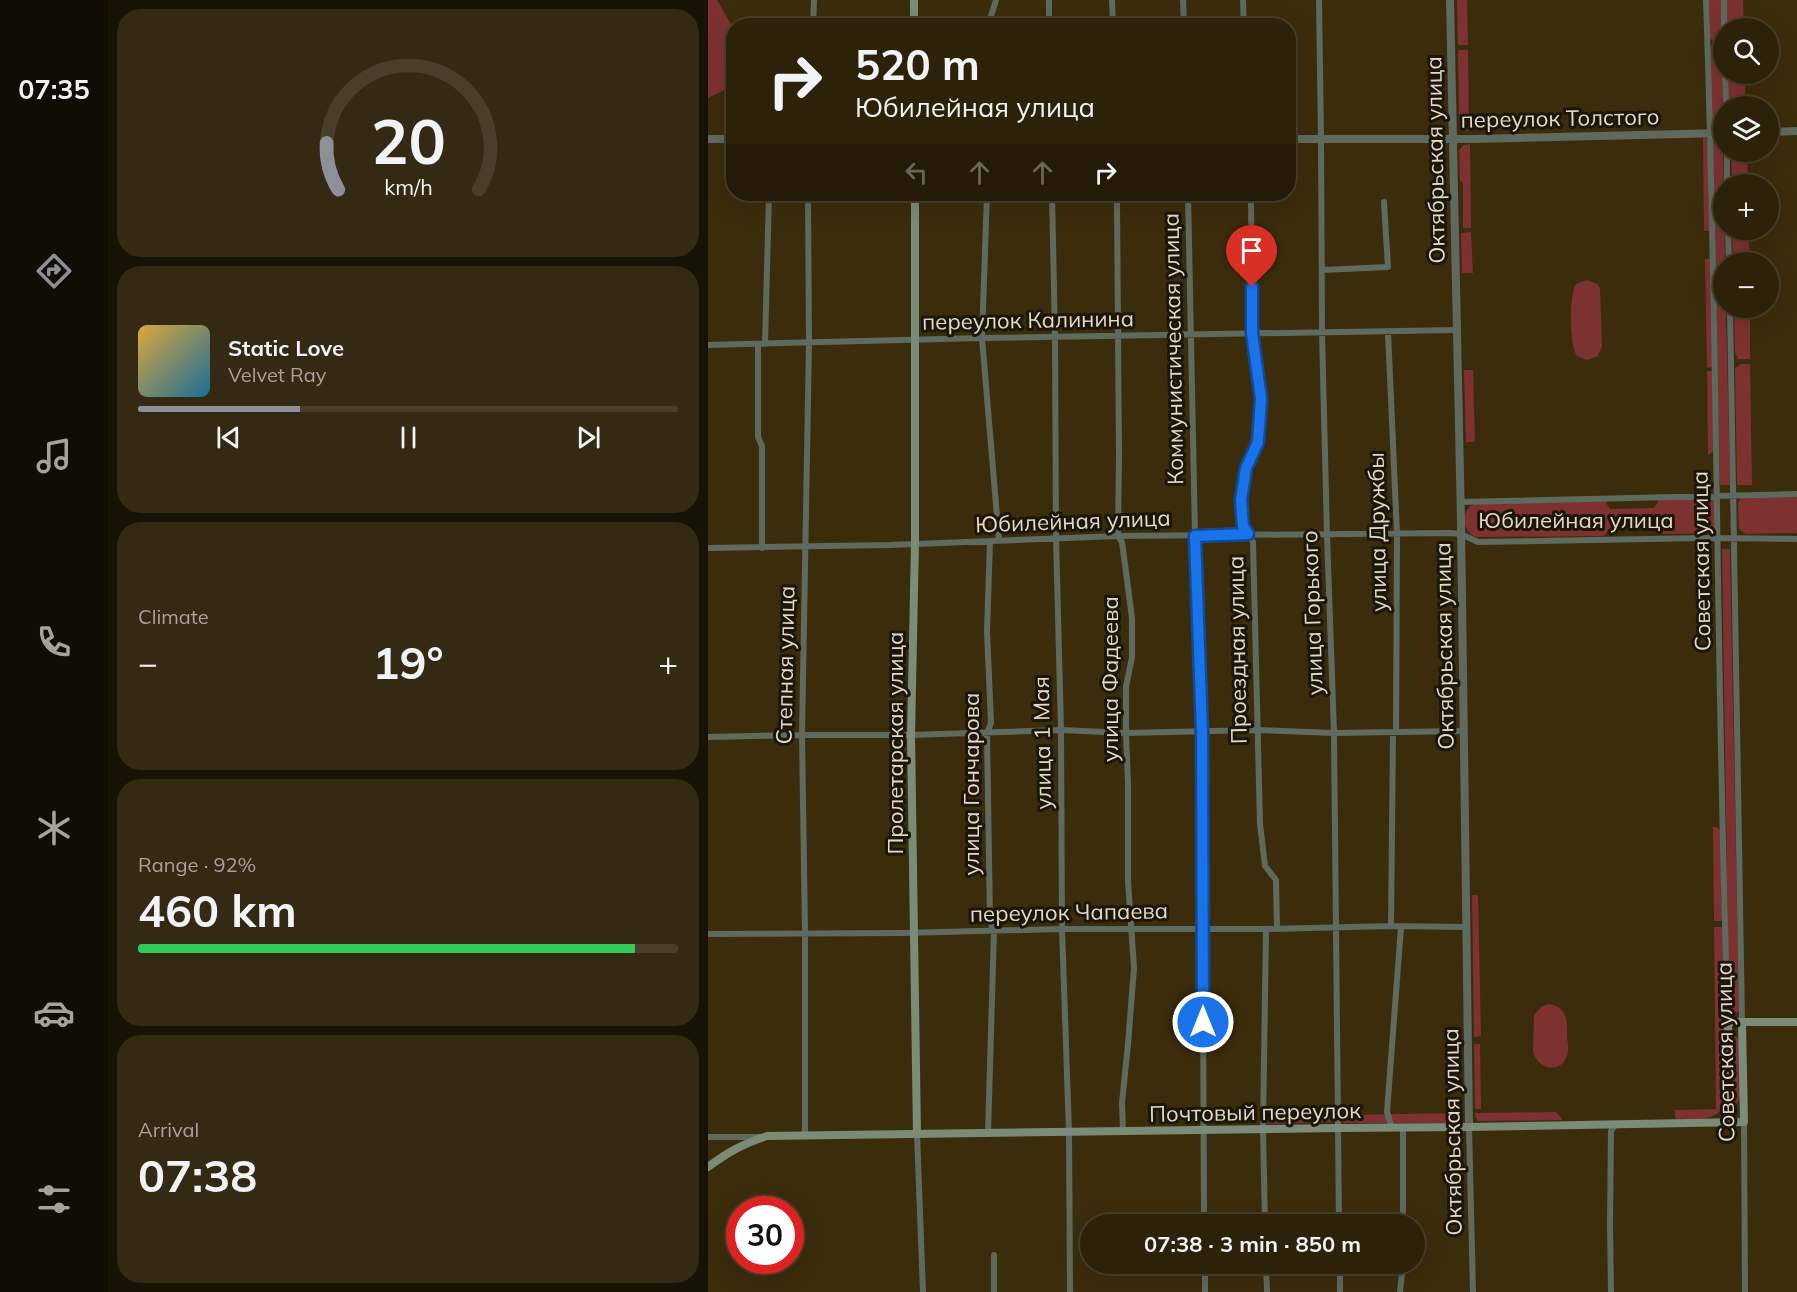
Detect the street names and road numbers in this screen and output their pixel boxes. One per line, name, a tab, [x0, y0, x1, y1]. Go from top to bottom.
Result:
street label: Октябрьская улица	[1419, 56, 1451, 264]
street label: переулок Толстого	[1460, 102, 1660, 134]
street label: Коммунистическая улица	[1157, 213, 1189, 485]
street label: переулок Калинина	[922, 304, 1134, 336]
street label: улица Дружбы	[1362, 452, 1392, 612]
street label: Советская улица	[1685, 471, 1717, 651]
street label: Юбилейная улица	[975, 504, 1171, 538]
street label: Юбилейная улица	[1478, 506, 1674, 534]
street label: улица Горького	[1295, 530, 1329, 696]
street label: Октябрьская улица	[1428, 542, 1460, 750]
street label: Проездная улица	[1221, 556, 1253, 744]
street label: Степная улица	[770, 585, 800, 745]
street label: улица Фадеева	[1096, 596, 1124, 762]
street label: Пролетарская улица	[881, 631, 909, 855]
street label: улица 1 Мая	[1027, 676, 1057, 810]
street label: улица Гончарова	[957, 692, 985, 876]
street label: переулок Чапаева	[970, 896, 1168, 928]
street label: Советская улица	[1709, 962, 1741, 1142]
street label: Октябрьская улица	[1436, 1028, 1468, 1236]
street label: Почтовый переулок	[1149, 1096, 1361, 1128]

